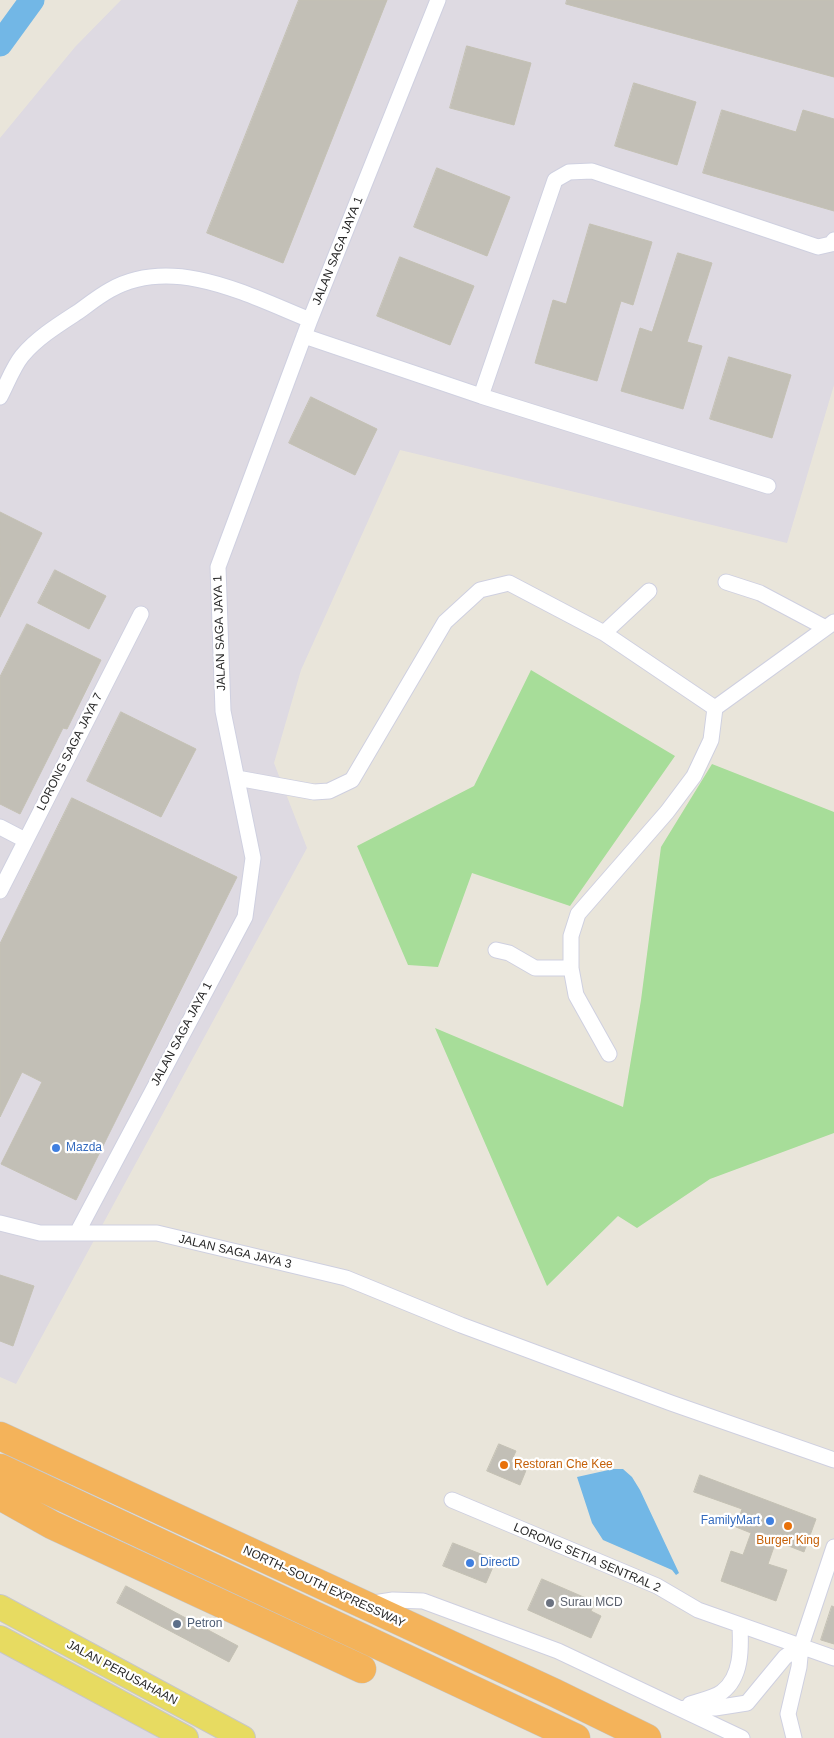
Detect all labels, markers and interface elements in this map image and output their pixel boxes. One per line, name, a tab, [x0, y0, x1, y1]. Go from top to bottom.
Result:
street label: JALAN SAGA JAYA 1	[310, 195, 366, 307]
street label: JALAN SAGA JAYA 1	[211, 575, 229, 691]
street label: LORONG SAGA JAYA 7	[34, 691, 106, 813]
street label: JALAN SAGA JAYA 1	[149, 980, 215, 1088]
place label: Mazda	[66, 1141, 102, 1155]
marker: Mazda	[50, 1142, 62, 1154]
street label: JALAN SAGA JAYA 3	[177, 1232, 293, 1272]
place label: Restoran Che Kee	[514, 1458, 613, 1472]
marker: Restoran Che Kee	[498, 1459, 510, 1471]
place label: FamilyMart	[701, 1514, 760, 1528]
marker: FamilyMart	[764, 1515, 776, 1527]
street label: LORONG SETIA SENTRAL 2	[511, 1520, 663, 1596]
marker: Burger King	[782, 1520, 794, 1532]
place label: Burger King	[756, 1534, 820, 1548]
street label: NORTH–SOUTH EXPRESSWAY	[241, 1543, 407, 1631]
place label: DirectD	[480, 1556, 520, 1570]
marker: DirectD	[464, 1557, 476, 1569]
place label: Surau MCD	[560, 1596, 623, 1610]
marker: Surau MCD	[544, 1597, 556, 1609]
place label: Petron	[187, 1617, 222, 1631]
marker: Petron	[171, 1618, 183, 1630]
street label: JALAN PERUSAHAAN	[64, 1638, 180, 1708]

